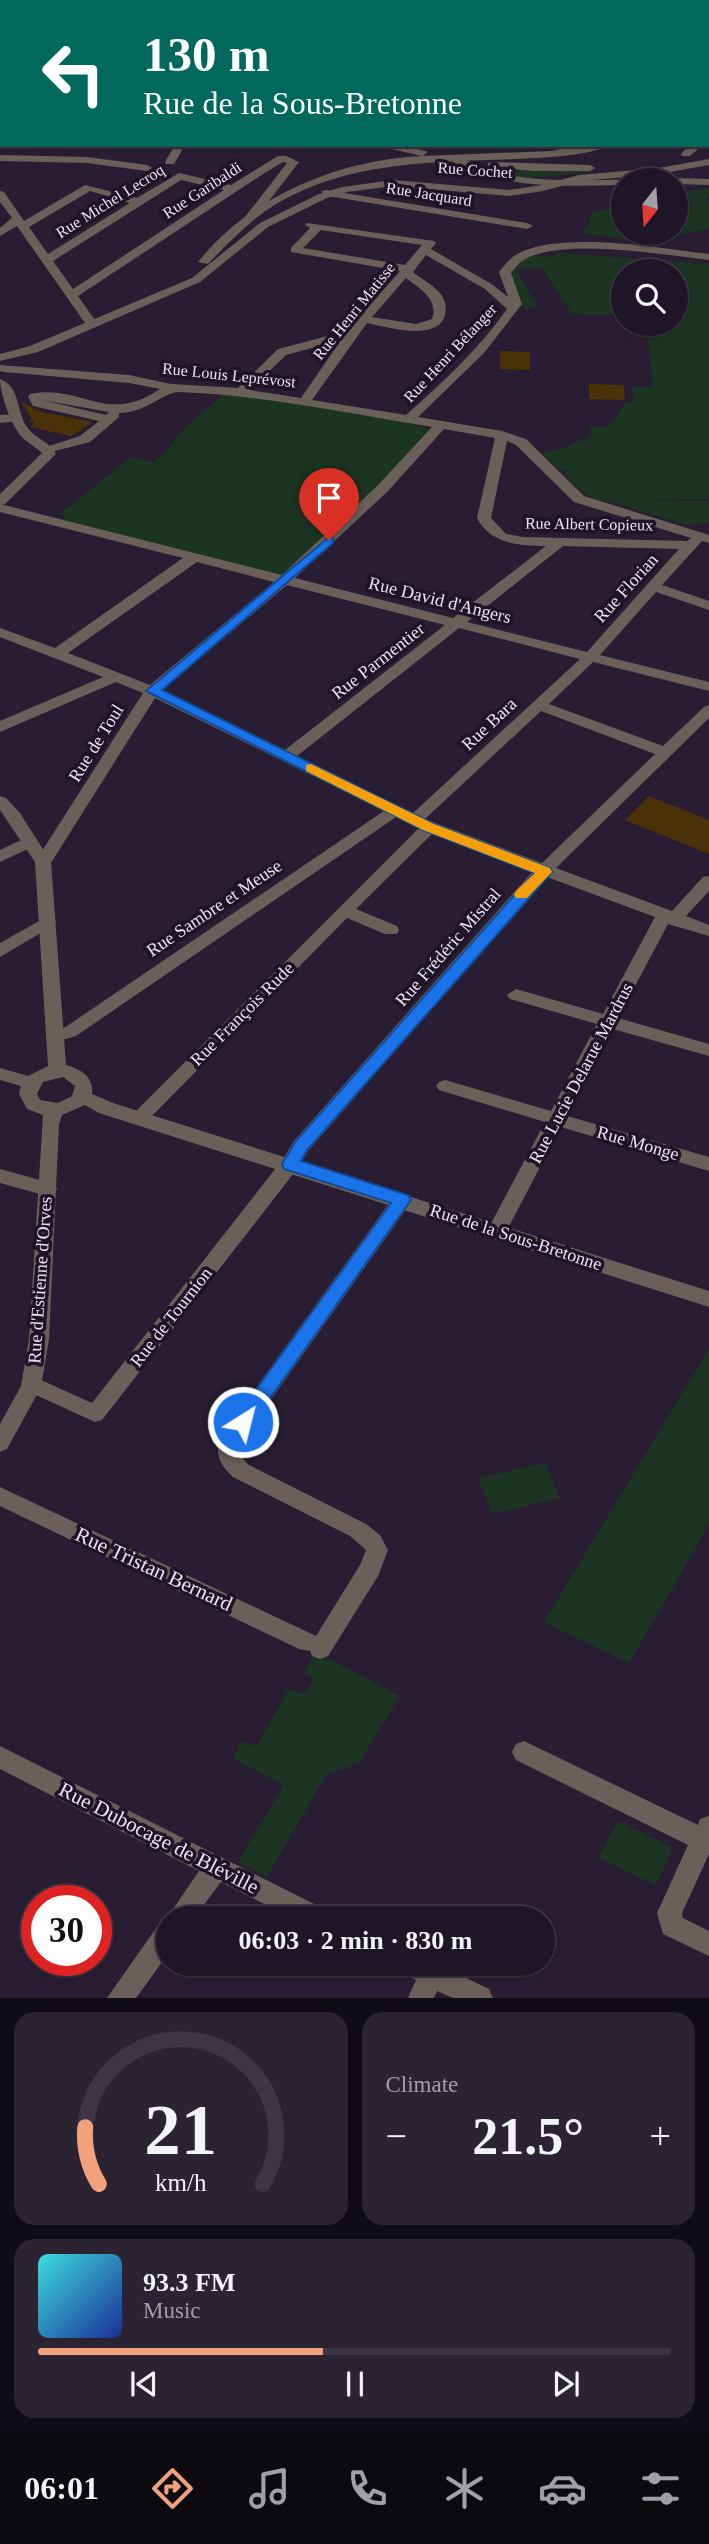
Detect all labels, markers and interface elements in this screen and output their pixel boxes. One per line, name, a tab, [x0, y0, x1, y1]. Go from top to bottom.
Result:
text: 130 m	[143, 27, 270, 82]
icon: left	[28, 28, 119, 119]
text: Rue de la Sous-Bretonne	[143, 85, 462, 121]
street label: Rue Garibaldi	[160, 158, 245, 222]
street label: Rue Cochet	[437, 159, 514, 181]
street label: Rue Michel Lecroq	[53, 161, 168, 242]
north arrow	[611, 168, 688, 245]
map controls	[611, 168, 688, 336]
street label: Rue Jacquard	[385, 179, 473, 210]
street label: Rue Henri Matisse	[310, 259, 398, 363]
button: search	[611, 259, 688, 336]
street label: Rue Henri Bélanger	[400, 300, 501, 406]
street label: Rue Louis Leprévost	[161, 360, 297, 392]
pin	[299, 468, 359, 540]
icon: arrive	[310, 479, 348, 517]
street label: Rue Albert Copieux	[525, 514, 653, 535]
street label: Rue Florian	[590, 550, 662, 626]
street label: Rue David d'Angers	[367, 573, 513, 627]
street label: Rue Parmentier	[328, 618, 428, 704]
street label: Rue Bara	[458, 694, 520, 754]
street label: Rue de Toul	[64, 701, 128, 785]
street label: Rue Sambre et Meuse	[143, 855, 285, 961]
street label: Rue Frédéric Mistral	[391, 884, 505, 1010]
street label: Rue François Rude	[186, 958, 298, 1070]
street label: Rue Lucie Delarue Mardrus	[525, 979, 637, 1167]
street label: Rue Monge	[595, 1122, 681, 1164]
street label: Rue d'Estienne d'Orves	[24, 1196, 56, 1364]
street label: Rue de la Sous-Bretonne	[428, 1200, 604, 1274]
street label: Rue de Tournion	[126, 1263, 216, 1371]
position arrow	[206, 1385, 280, 1459]
street label: Rue Tristan Bernard	[72, 1522, 237, 1616]
street label: Rue Dubocage de Bléville	[55, 1777, 263, 1899]
speed limit sign: 30	[21, 1885, 112, 1976]
text: 06:03 · 2 min · 830 m	[239, 1926, 473, 1955]
text: Climate	[386, 2072, 458, 2097]
text: 21	[144, 2090, 217, 2171]
text: 21.5°	[472, 2108, 584, 2165]
text: −	[386, 2115, 407, 2157]
text: +	[650, 2115, 671, 2157]
text: km/h	[155, 2169, 207, 2196]
text: 93.3 FM	[143, 2268, 235, 2297]
text: Music	[143, 2298, 201, 2323]
icon: previous	[125, 2365, 163, 2403]
icon: pause	[336, 2365, 374, 2403]
icon: next	[547, 2365, 585, 2403]
icon: directions	[148, 2464, 197, 2513]
icon: music	[245, 2464, 294, 2513]
icon: phone	[343, 2464, 392, 2513]
icon: climate	[440, 2464, 489, 2513]
icon: car	[538, 2464, 587, 2513]
icon: filters	[636, 2464, 685, 2513]
text: 06:01	[24, 2470, 99, 2506]

